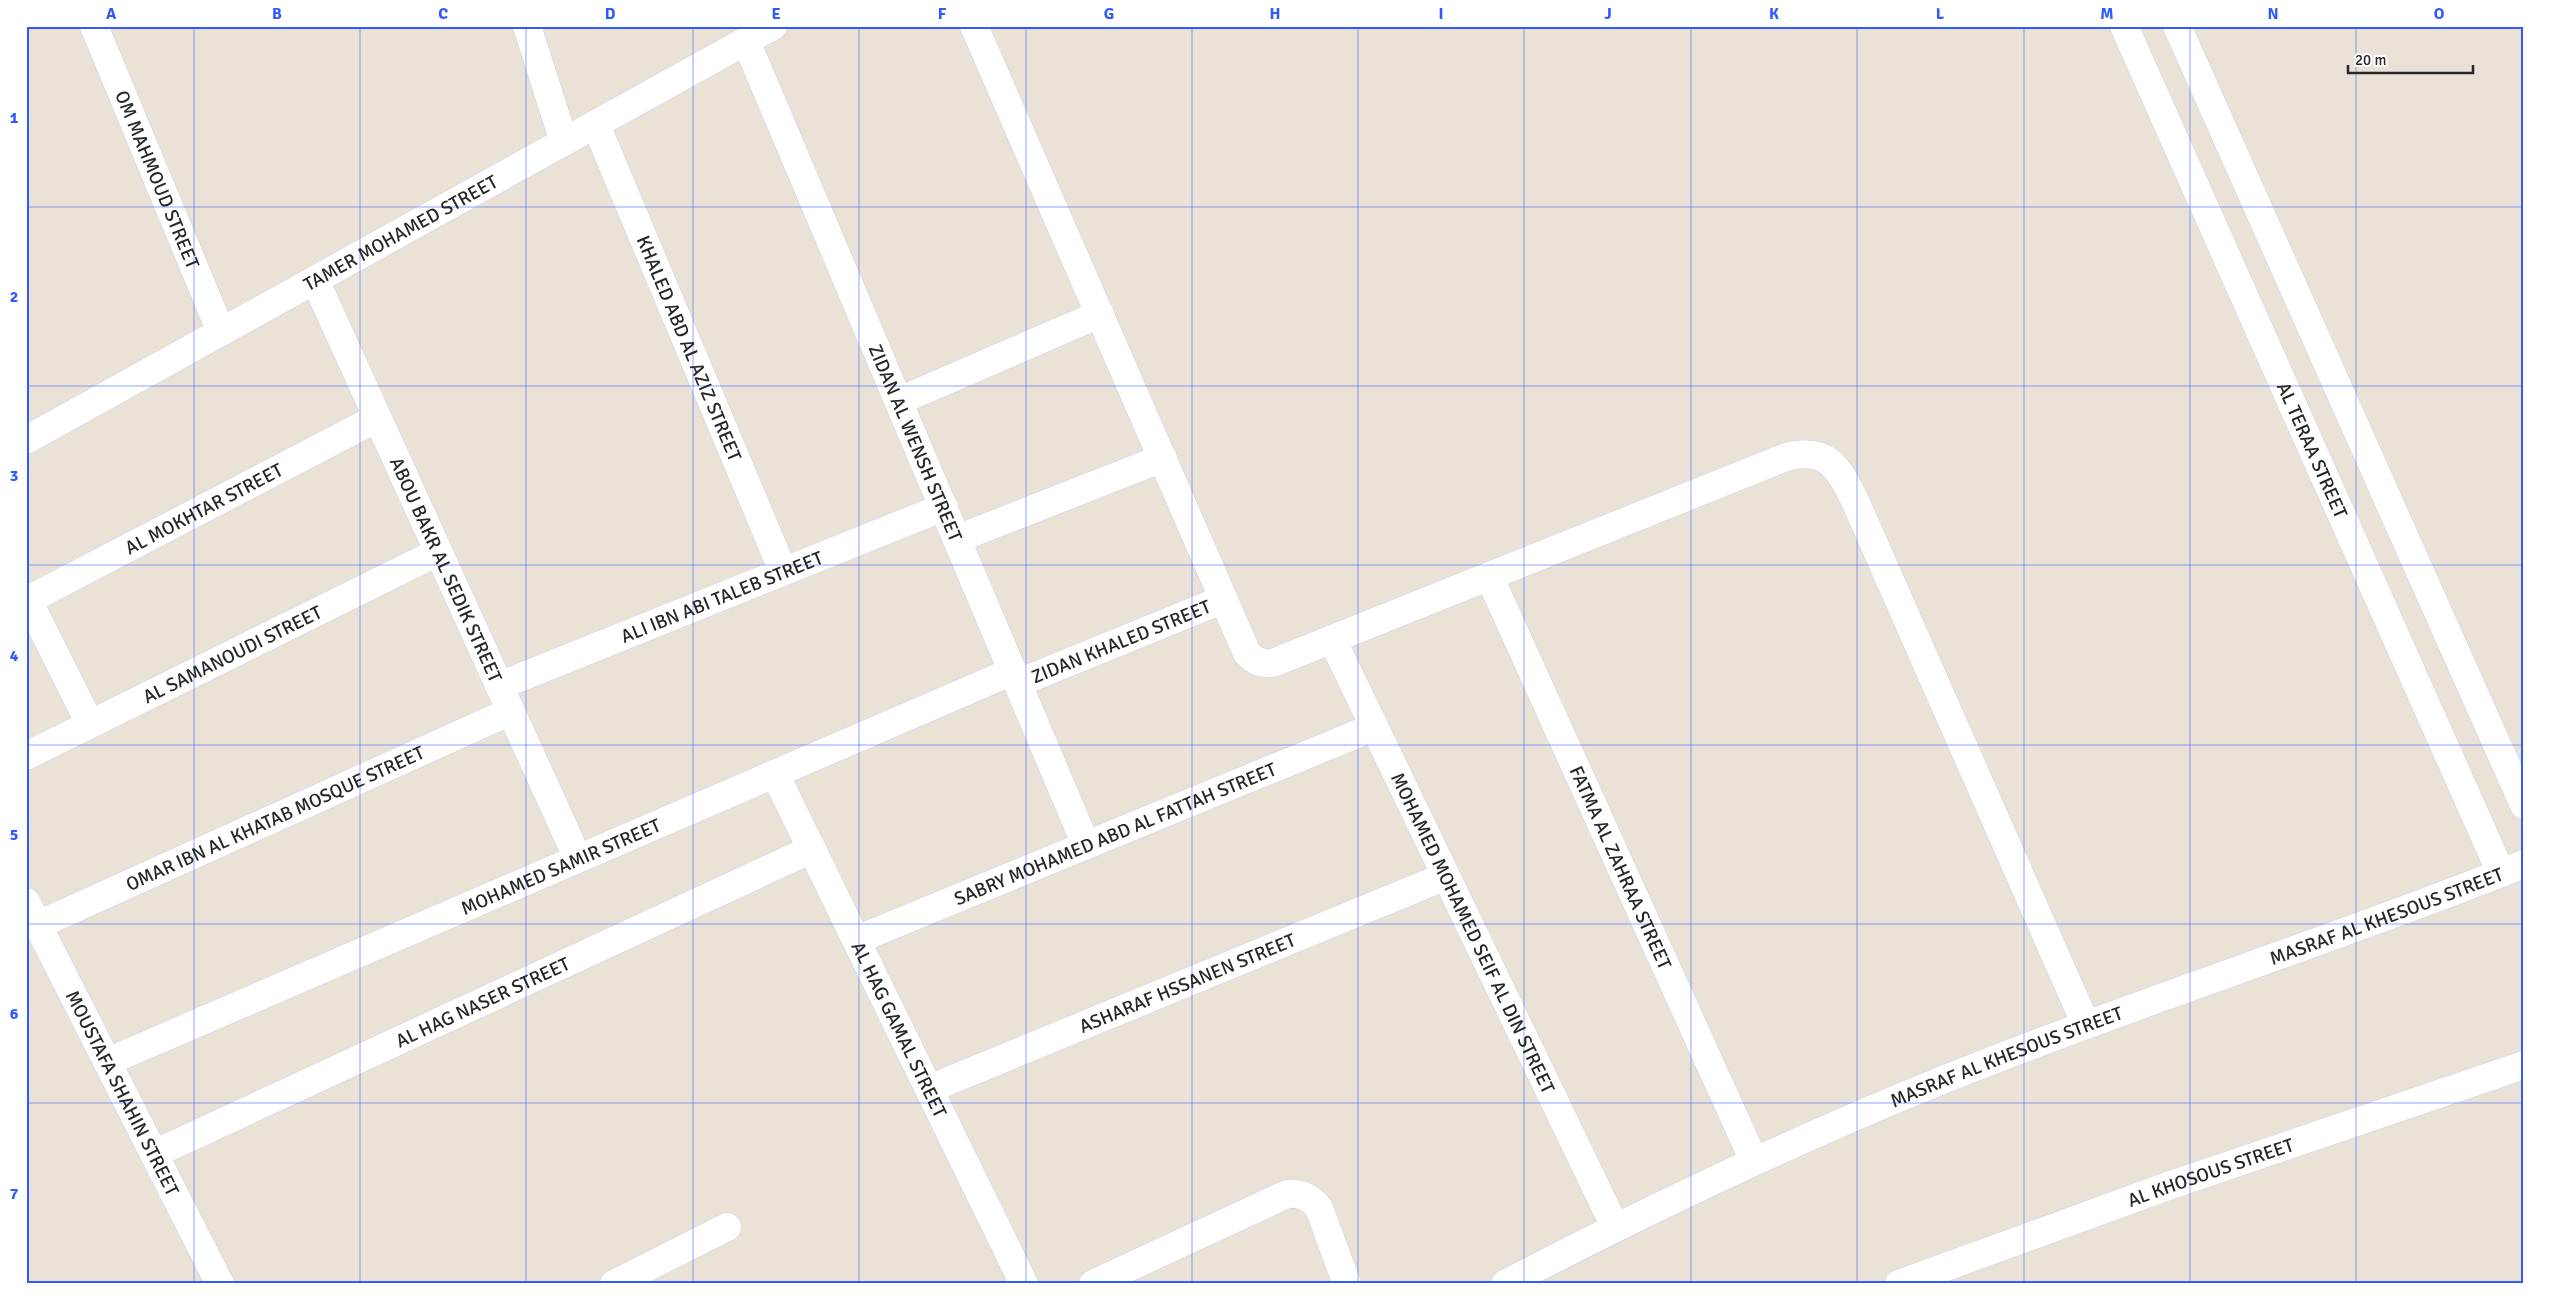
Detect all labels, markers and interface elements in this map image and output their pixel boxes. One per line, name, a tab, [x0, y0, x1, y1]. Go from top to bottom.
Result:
text: A	[106, 4, 117, 24]
text: B	[272, 4, 282, 24]
text: C	[438, 4, 448, 24]
text: D	[605, 4, 616, 24]
text: E	[771, 4, 781, 24]
text: F	[938, 4, 947, 24]
text: G	[1104, 4, 1114, 24]
text: H	[1270, 4, 1280, 24]
text: I	[1438, 4, 1444, 24]
text: J	[1604, 4, 1612, 24]
text: K	[1769, 4, 1779, 24]
text: L	[1936, 4, 1945, 24]
text: M	[2100, 4, 2114, 24]
text: N	[2267, 4, 2279, 24]
text: O	[2434, 4, 2445, 24]
scale bar	[2348, 42, 2472, 74]
text: 20 m	[2355, 51, 2386, 69]
street label: OM MAHMOUD STREET	[109, 87, 205, 273]
text: 1	[10, 108, 19, 128]
street label: TAMER MOHAMED STREET	[300, 170, 503, 297]
street label: KHALED ABD AL AZIZ STREET	[631, 232, 747, 466]
text: 2	[10, 287, 18, 307]
street label: ZIDAN AL WENSH STREET	[863, 341, 967, 546]
street label: AL TERAA STREET	[2271, 379, 2353, 523]
street label: ABOU BAKR AL SEDIK STREET	[384, 454, 507, 687]
street label: AL MOKHTAR STREET	[121, 458, 288, 560]
text: 3	[10, 466, 18, 486]
street label: ALI IBN ABI TALEB STREET	[617, 546, 827, 649]
street label: ZIDAN KHALED STREET	[1028, 594, 1215, 689]
street label: AL SAMANOUDI STREET	[139, 600, 327, 709]
text: 4	[10, 646, 19, 666]
street label: OMAR IBN AL KHATAB MOSQUE STREET	[122, 741, 429, 897]
street label: SABRY MOHAMED ABD AL FATTAH STREET	[951, 757, 1281, 911]
street label: FATMA AL ZAHRAA STREET	[1564, 762, 1677, 974]
street label: MOHAMED MOHAMED SEIF AL DIN STREET	[1385, 769, 1560, 1098]
street label: MOHAMED SAMIR STREET	[457, 813, 665, 921]
text: 5	[10, 825, 18, 845]
street label: MASRAF AL KHESOUS STREET	[2266, 862, 2507, 971]
street label: ASHARAF HSSANEN STREET	[1076, 928, 1300, 1039]
street label: AL HAG GAMAL STREET	[846, 938, 952, 1122]
street label: AL HAG NASER STREET	[392, 952, 574, 1053]
street label: MOUSTAFA SHAHIN STREET	[60, 987, 184, 1201]
street label: MASRAF AL KHESOUS STREET	[1887, 1001, 2127, 1113]
text: 6	[10, 1004, 19, 1024]
street label: AL KHOSOUS STREET	[2124, 1133, 2298, 1213]
text: 7	[10, 1184, 19, 1204]

